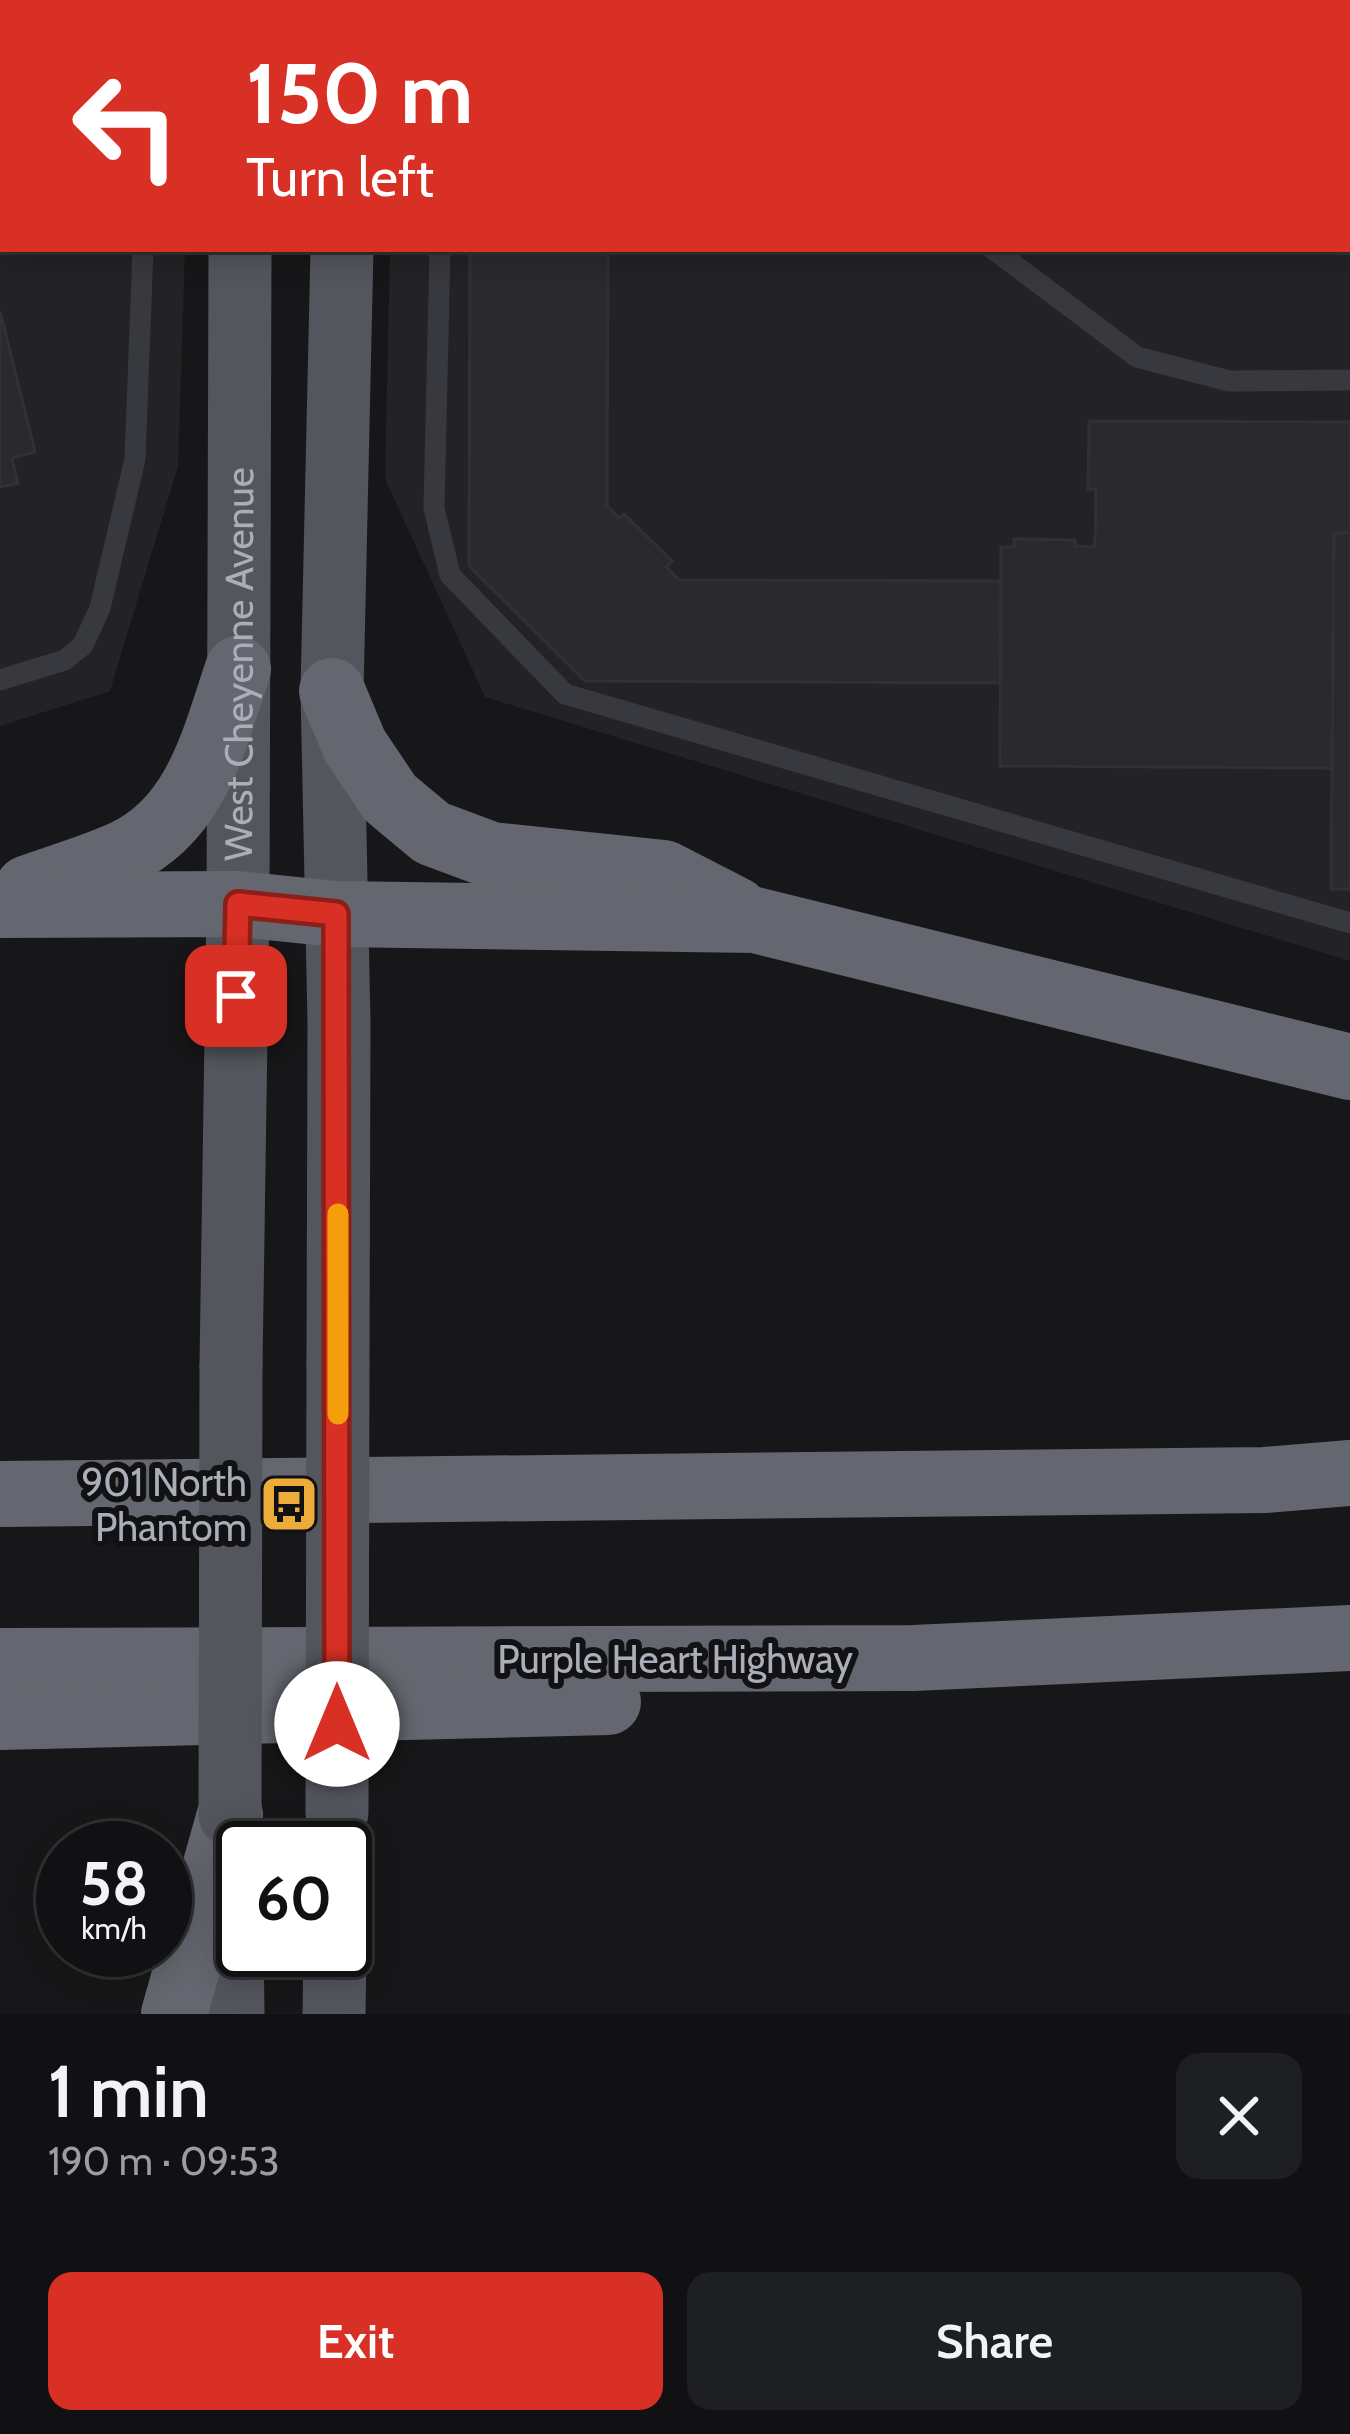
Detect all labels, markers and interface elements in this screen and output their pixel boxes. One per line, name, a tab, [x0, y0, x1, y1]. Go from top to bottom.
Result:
text: 150 m	[246, 42, 473, 144]
icon: left	[48, 48, 204, 204]
text: Turn left	[246, 144, 434, 210]
street label: West Cheyenne Avenue	[214, 467, 263, 861]
pin	[185, 945, 287, 1047]
icon: arrive	[203, 963, 269, 1029]
place label: 901 North Phantom	[81, 1458, 247, 1551]
bus stop icon: 901 North Phantom	[258, 1473, 320, 1535]
street label: Purple Heart Highway	[497, 1635, 853, 1683]
position arrow	[274, 1661, 400, 1787]
speed limit sign: 60	[216, 1821, 372, 1977]
text: 58	[80, 1847, 148, 1920]
text: km/h	[81, 1910, 147, 1947]
text: 1 min	[48, 2048, 209, 2135]
button: close	[1176, 2053, 1302, 2179]
text: 190 m · 09:53	[48, 2137, 280, 2185]
button: Exit	[48, 2272, 663, 2410]
button: Share	[687, 2272, 1302, 2410]

